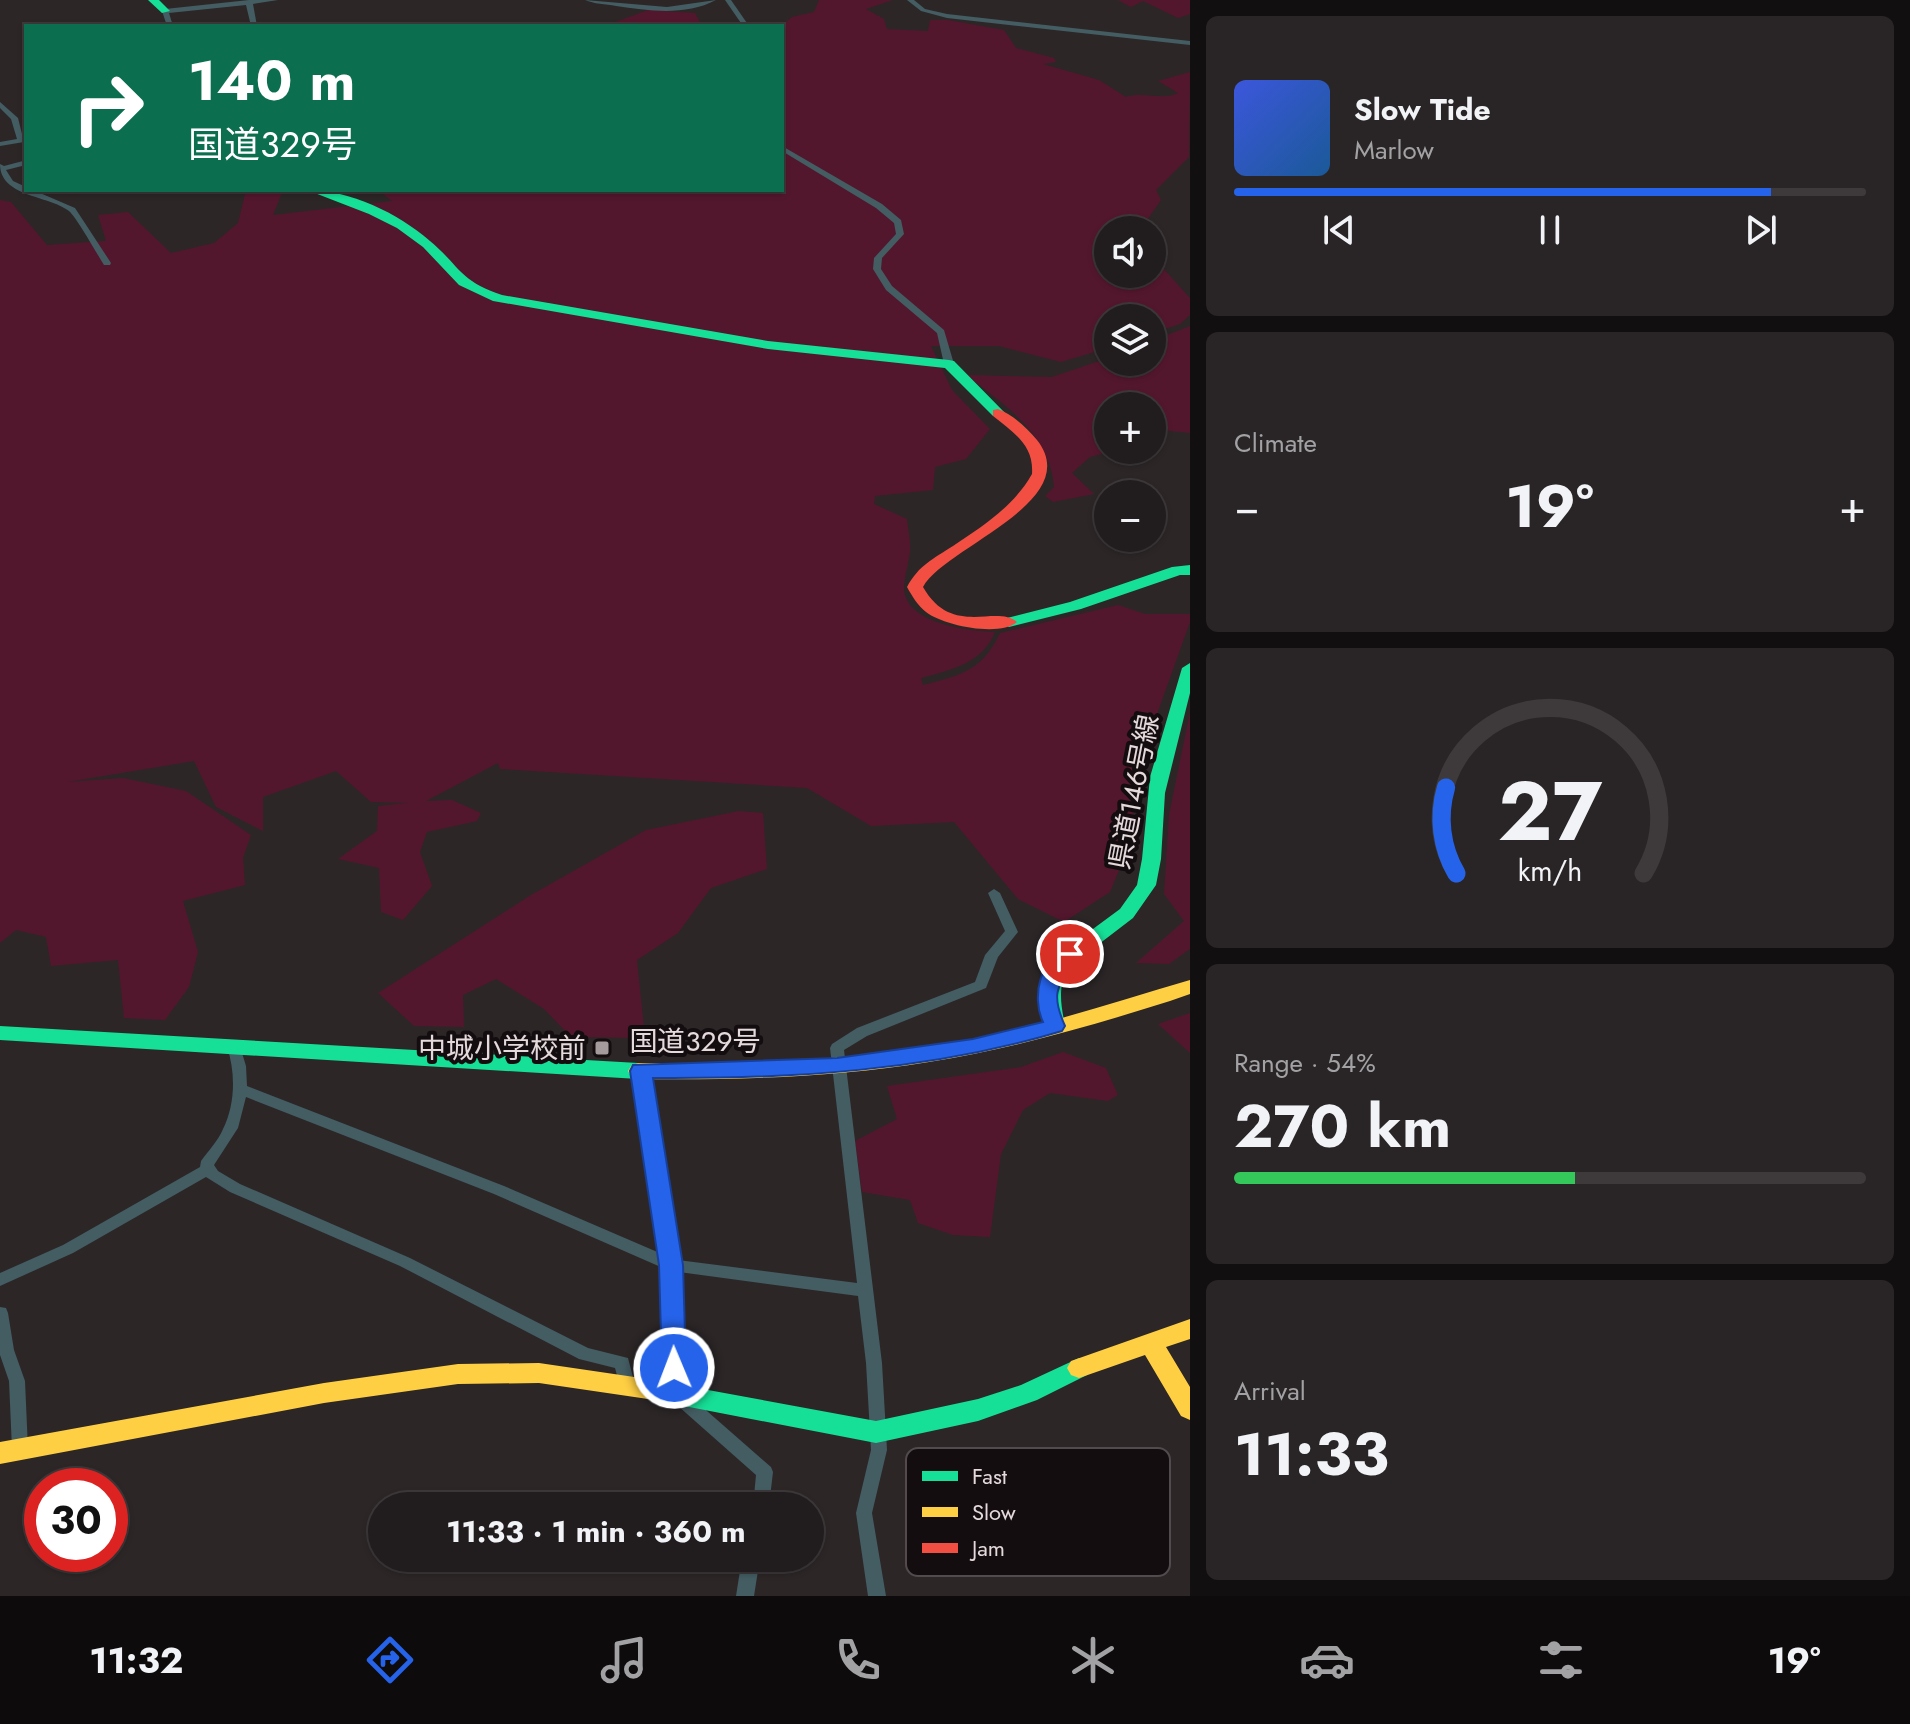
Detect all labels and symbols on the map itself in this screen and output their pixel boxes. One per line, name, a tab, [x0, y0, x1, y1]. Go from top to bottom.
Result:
street label: 県道146号線	[1099, 711, 1169, 873]
pin	[1036, 920, 1104, 988]
street label: 国道329号	[629, 1021, 761, 1062]
place label: 中城小学校前	[418, 1028, 586, 1069]
marker: 中城小学校前	[593, 1039, 611, 1057]
position arrow	[632, 1326, 716, 1410]
legend	[906, 1448, 1170, 1576]
text: Fast	[972, 1460, 1008, 1492]
speed limit sign: 30	[24, 1468, 128, 1572]
text: Slow	[972, 1496, 1016, 1528]
text: Jam	[969, 1532, 1005, 1564]

